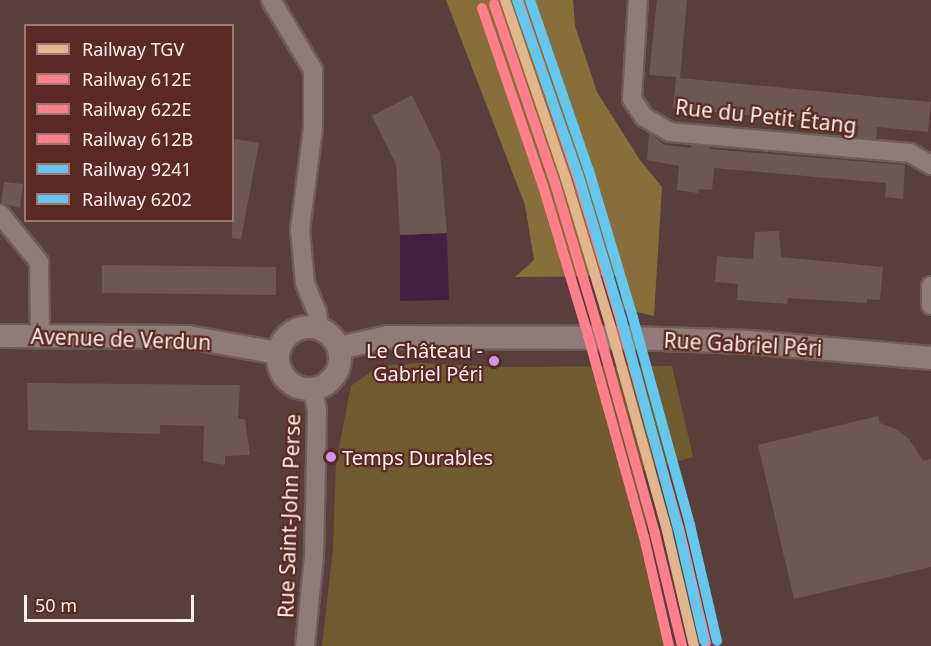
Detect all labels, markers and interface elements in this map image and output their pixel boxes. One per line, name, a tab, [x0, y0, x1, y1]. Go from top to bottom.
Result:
legend	[24, 24, 234, 222]
text: Railway TGV	[82, 37, 184, 61]
text: Railway 612E	[82, 67, 192, 91]
street label: Rue du Petit Étang	[674, 94, 858, 138]
text: Railway 622E	[82, 97, 192, 121]
text: Railway 612B	[82, 127, 193, 151]
text: Railway 9241	[82, 157, 192, 181]
text: Railway 6202	[82, 187, 192, 211]
street label: Avenue de Verdun	[30, 323, 212, 355]
street label: Rue Gabriel Péri	[663, 327, 823, 361]
place label: Le Château - Gabriel Péri	[366, 338, 483, 385]
marker: Le Château - Gabriel Péri	[488, 355, 500, 367]
street label: Rue Saint-John Perse	[273, 413, 305, 619]
place label: Temps Durables	[342, 445, 493, 469]
marker: Temps Durables	[325, 451, 337, 463]
scale bar	[27, 583, 196, 621]
text: 50 m	[35, 593, 77, 617]

